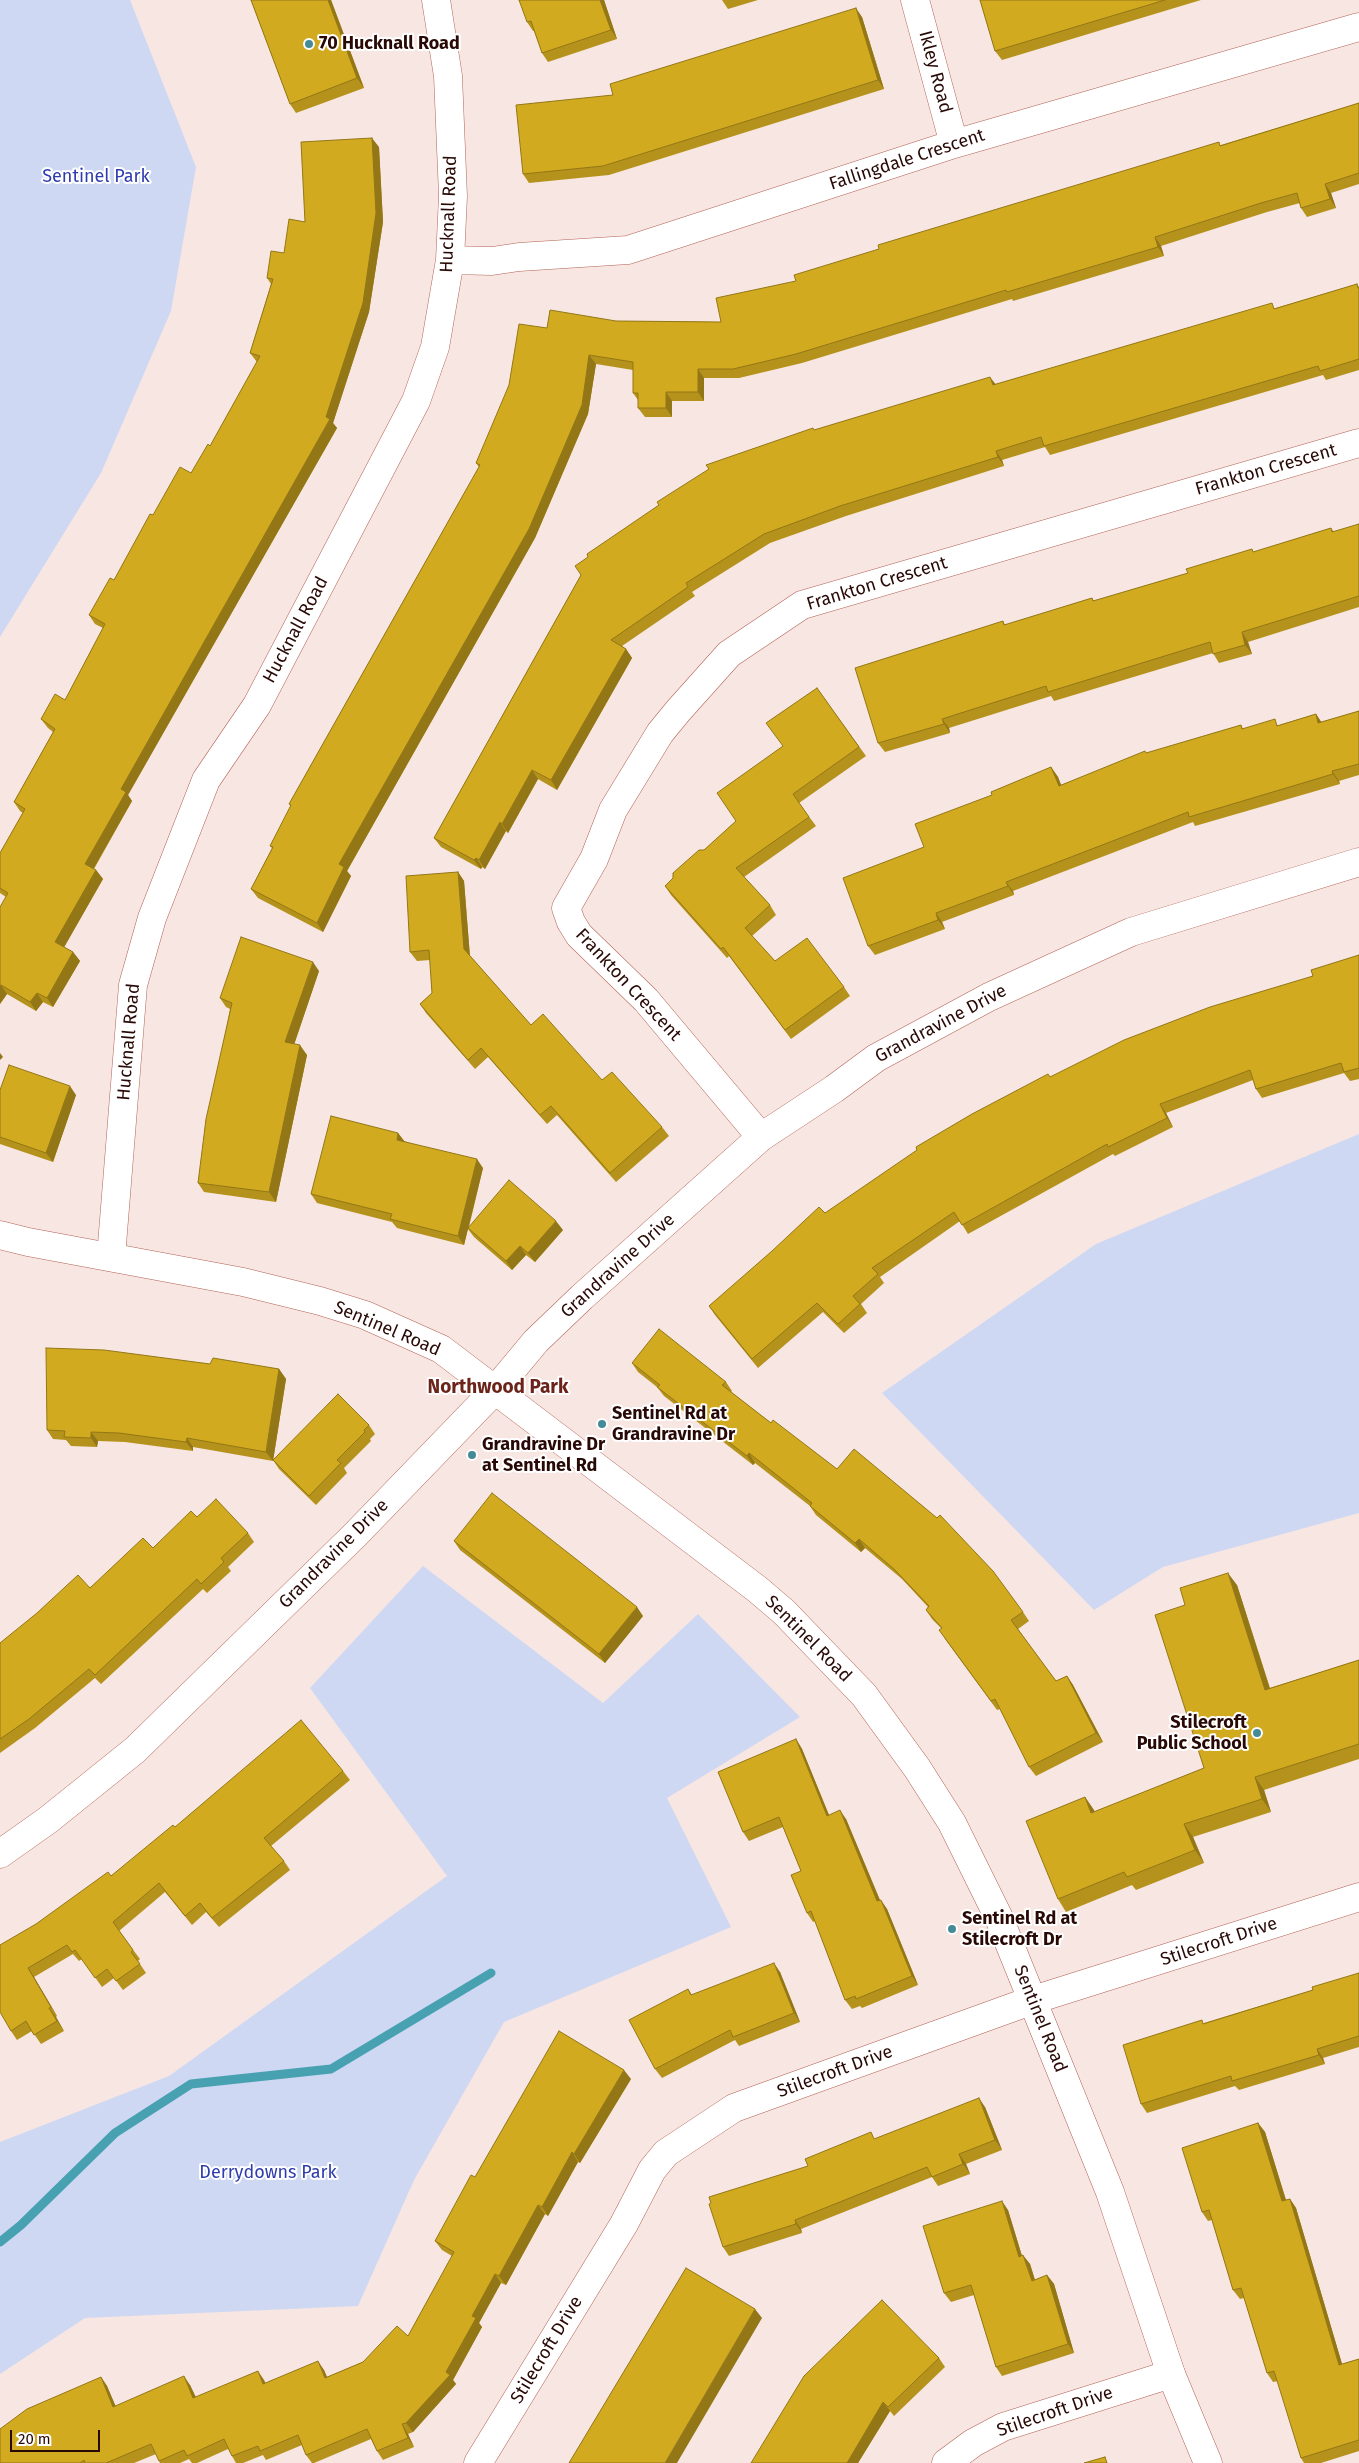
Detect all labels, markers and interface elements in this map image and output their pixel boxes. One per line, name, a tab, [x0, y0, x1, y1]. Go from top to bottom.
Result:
street label: Ikley Road	[914, 28, 956, 116]
place label: 70 Hucknall Road	[319, 33, 460, 55]
marker: 70 Hucknall Road	[303, 38, 315, 50]
street label: Fallingdale Crescent	[826, 125, 988, 195]
street label: Hucknall Road	[436, 155, 462, 273]
park label: Sentinel Park	[42, 166, 150, 188]
street label: Frankton Crescent	[1193, 440, 1339, 500]
street label: Frankton Crescent	[804, 552, 950, 616]
street label: Hucknall Road	[259, 573, 333, 687]
street label: Frankton Crescent	[570, 924, 686, 1046]
street label: Grandravine Drive	[872, 980, 1010, 1068]
street label: Hucknall Road	[113, 983, 145, 1101]
street label: Grandravine Drive	[557, 1209, 679, 1323]
street label: Sentinel Road	[330, 1297, 444, 1361]
district label: Northwood Park	[428, 1377, 568, 1399]
place label: Sentinel Rd at Grandravine Dr	[612, 1403, 735, 1446]
marker: Sentinel Rd at Grandravine Dr	[596, 1418, 608, 1430]
place label: Grandravine Dr at Sentinel Rd	[482, 1434, 605, 1476]
marker: Grandravine Dr at Sentinel Rd	[466, 1449, 478, 1461]
street label: Grandravine Drive	[275, 1495, 393, 1613]
street label: Sentinel Road	[760, 1591, 856, 1687]
place label: Stilecroft Public School	[1137, 1712, 1247, 1755]
marker: Stilecroft Public School	[1251, 1727, 1263, 1739]
place label: Sentinel Rd at Stilecroft Dr	[962, 1908, 1077, 1950]
street label: Stilecroft Drive	[1158, 1913, 1280, 1971]
marker: Sentinel Rd at Stilecroft Dr	[946, 1923, 958, 1935]
street label: Sentinel Road	[1009, 1962, 1071, 2076]
street label: Stilecroft Drive	[774, 2041, 896, 2103]
park label: Derrydowns Park	[199, 2162, 337, 2184]
street label: Stilecroft Drive	[506, 2292, 588, 2408]
street label: Stilecroft Drive	[994, 2382, 1116, 2442]
scale bar	[12, 2420, 102, 2452]
text: 20 m	[18, 2430, 51, 2448]

